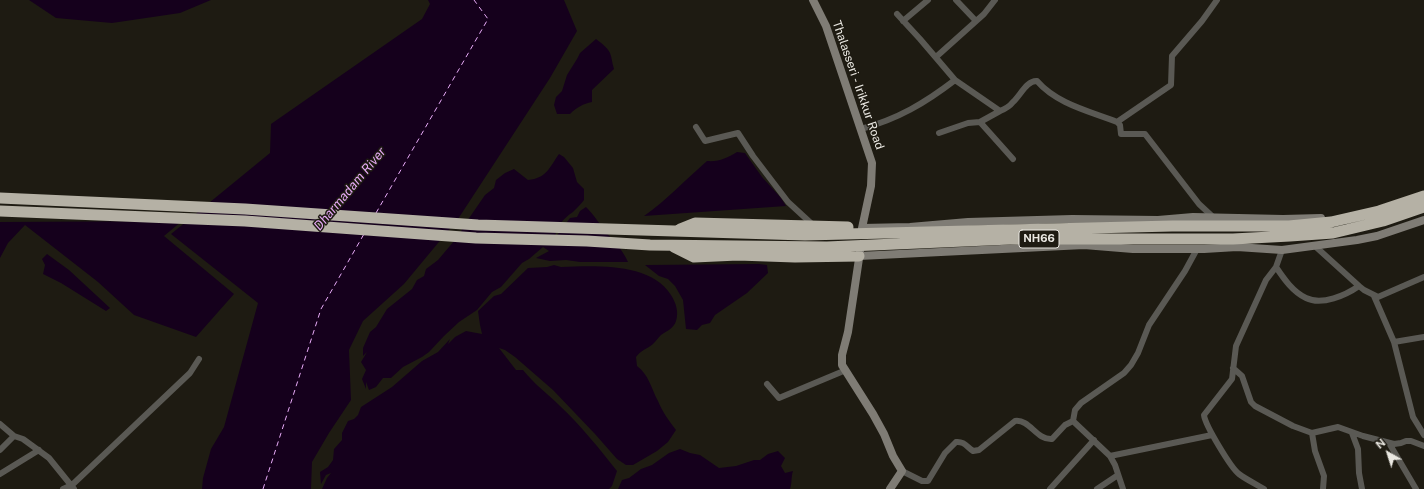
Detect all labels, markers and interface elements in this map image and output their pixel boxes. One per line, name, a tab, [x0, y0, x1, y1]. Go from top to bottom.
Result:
street label: Thalasseri - Irikkur Road	[829, 19, 887, 151]
water label: Dharmadam River	[311, 144, 389, 234]
road number: NH66	[1019, 230, 1059, 248]
north arrow	[1368, 433, 1408, 473]
text: N	[1373, 436, 1388, 451]

